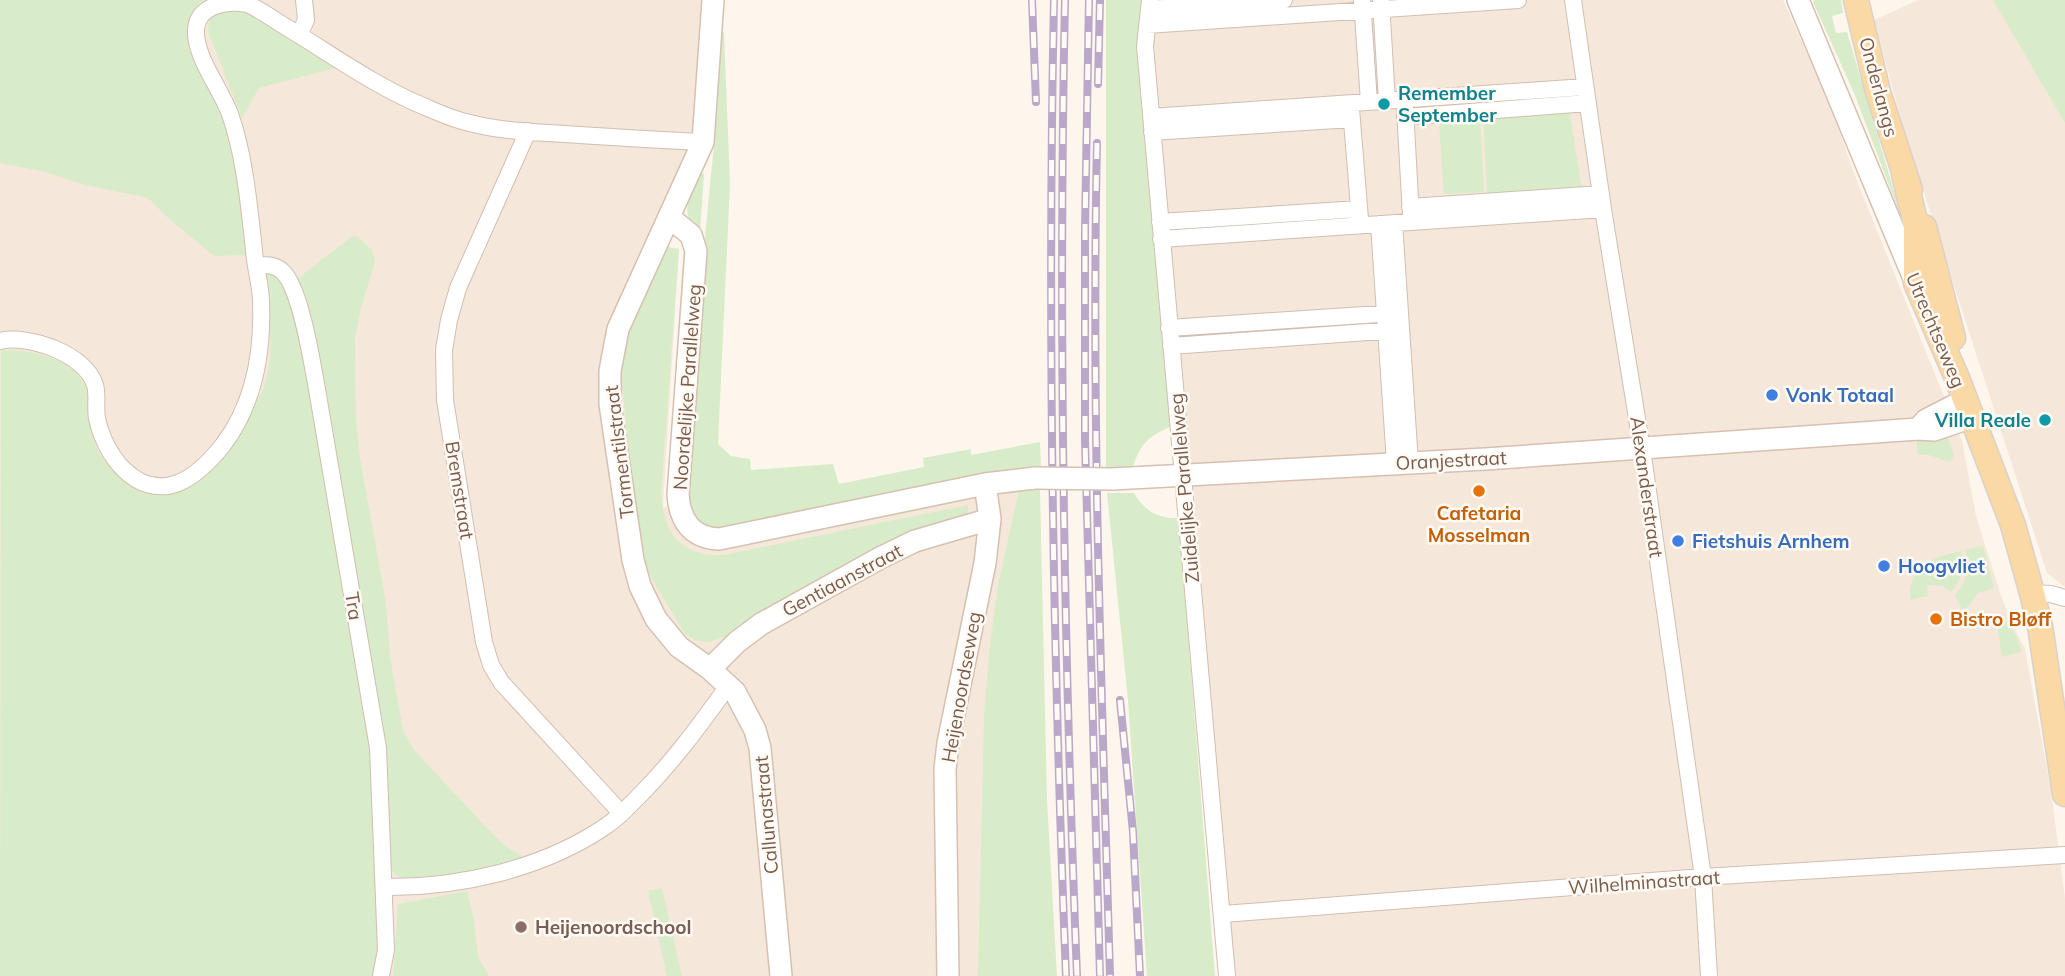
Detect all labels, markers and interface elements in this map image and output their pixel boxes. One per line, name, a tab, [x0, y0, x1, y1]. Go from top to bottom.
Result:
street label: Onderlangs	[1854, 34, 1904, 140]
place label: Remember September	[1398, 81, 1497, 127]
marker: Remember September	[1376, 96, 1392, 112]
street label: Utrechtseweg	[1901, 269, 1971, 391]
street label: Noordelijke Parallelweg	[668, 283, 706, 491]
place label: Vonk Totaal	[1785, 383, 1894, 407]
street label: Tormentilstraat	[599, 384, 639, 520]
marker: Vonk Totaal	[1764, 387, 1780, 403]
street label: Zuidelijke Parallelweg	[1164, 392, 1204, 584]
place label: Villa Reale	[1934, 408, 2031, 432]
marker: Villa Reale	[2037, 412, 2053, 428]
street label: Alexanderstraat	[1625, 415, 1669, 559]
street label: Bremstraat	[440, 439, 480, 541]
street label: Oranjestraat	[1395, 445, 1507, 475]
marker: Cafetaria Mosselman	[1471, 483, 1487, 499]
place label: Cafetaria Mosselman	[1428, 501, 1530, 547]
place label: Fietshuis Arnhem	[1692, 529, 1850, 553]
marker: Fietshuis Arnhem	[1670, 533, 1686, 549]
street label: Gentiaanstraat	[778, 538, 907, 622]
place label: Hoogvliet	[1898, 554, 1985, 578]
marker: Hoogvliet	[1876, 558, 1892, 574]
street label: Tra	[340, 590, 368, 622]
place label: Bistro Bløff	[1950, 607, 2052, 631]
street label: Heijenoordseweg	[936, 610, 986, 764]
marker: Bistro Bløff	[1928, 611, 1944, 627]
street label: Callunastraat	[749, 754, 783, 875]
street label: Wilhelminastraat	[1567, 865, 1721, 899]
place label: Heijenoordschool	[535, 915, 692, 939]
marker: Heijenoordschool	[513, 919, 529, 935]

